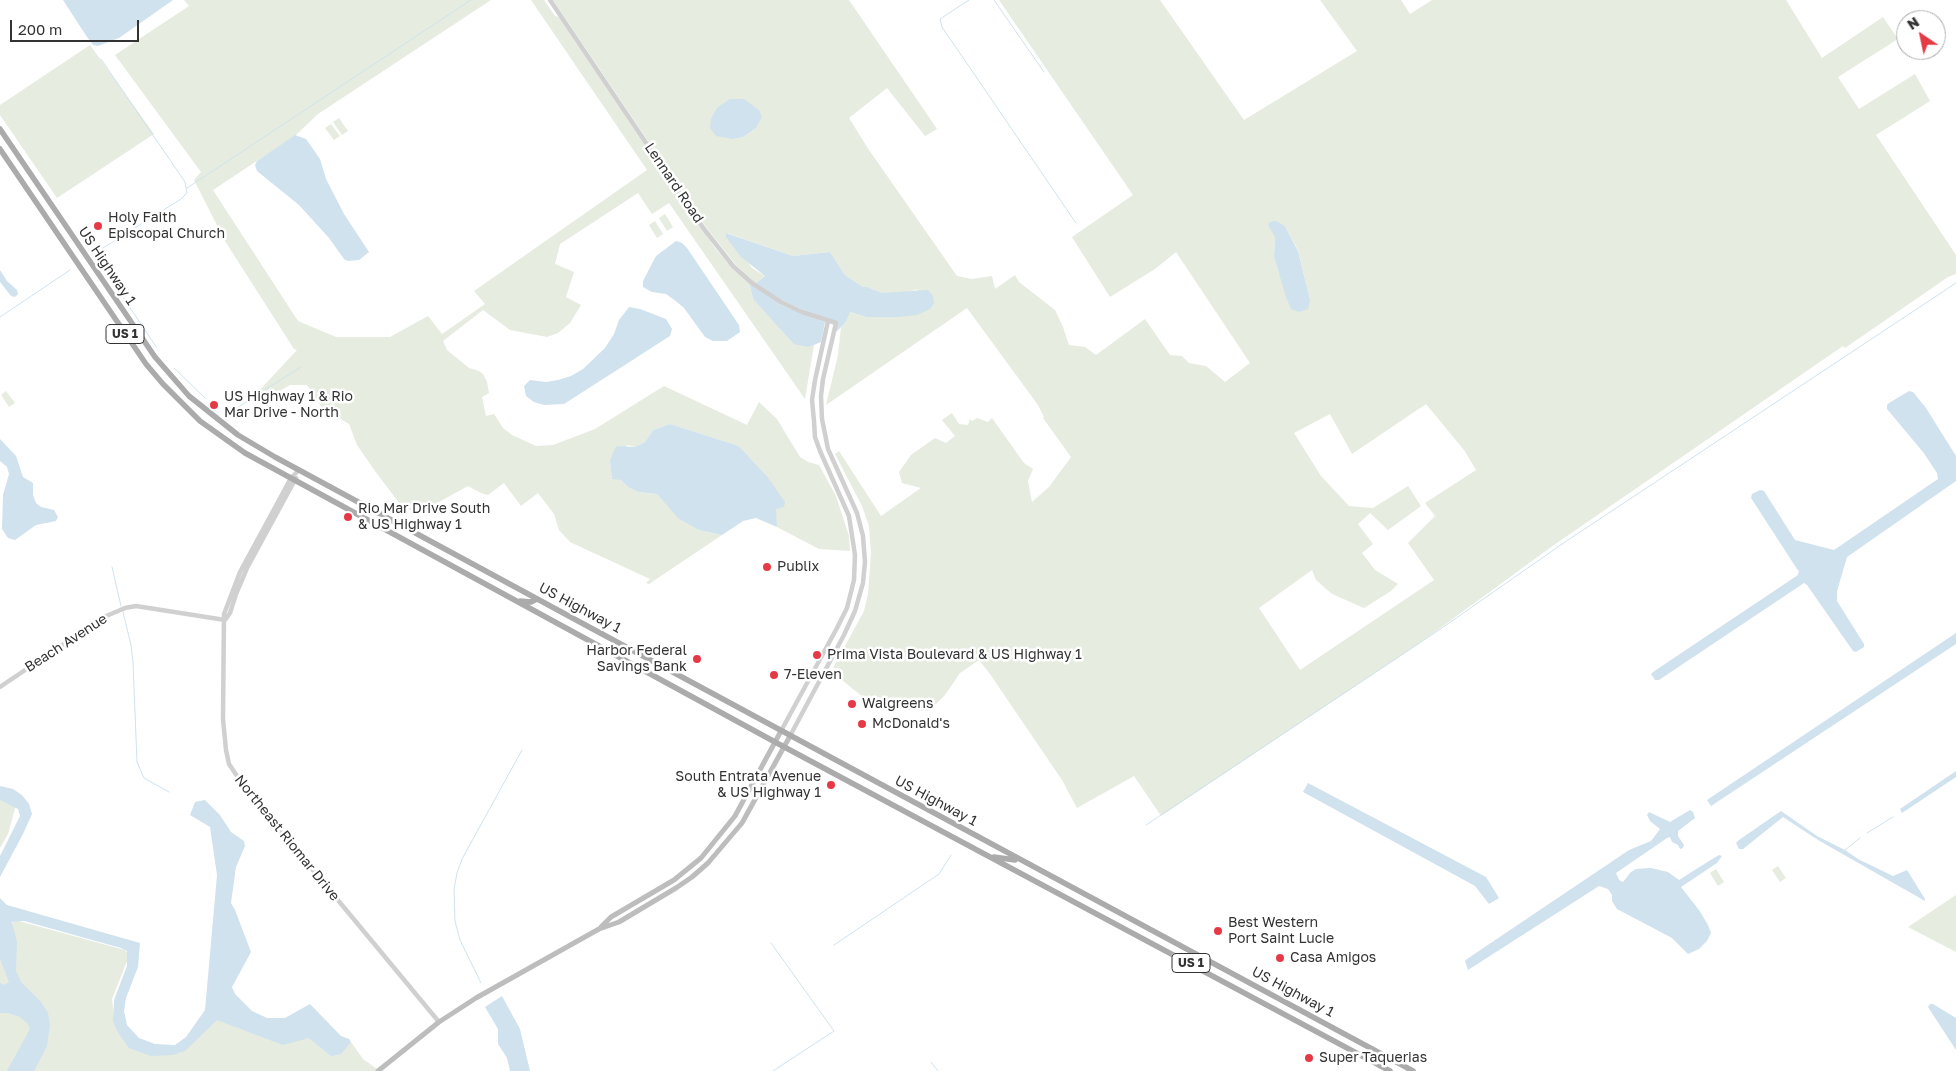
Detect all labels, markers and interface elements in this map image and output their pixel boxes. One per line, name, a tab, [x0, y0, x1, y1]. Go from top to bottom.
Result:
scale bar	[12, 10, 141, 42]
north arrow	[1896, 10, 1946, 60]
text: N	[1904, 13, 1922, 33]
text: 200 m	[18, 20, 62, 38]
street label: Lennard Road	[641, 140, 707, 226]
place label: Holy Faith Episcopal Church	[108, 210, 225, 242]
marker: Holy Faith Episcopal Church	[92, 220, 104, 232]
street label: US Highway 1	[75, 224, 139, 308]
road number: US 1	[106, 324, 144, 344]
place label: US Highway 1 & Rio Mar Drive - North	[224, 389, 353, 422]
marker: US Highway 1 & Rio Mar Drive - North	[208, 399, 220, 411]
place label: Rio Mar Drive South & US Highway 1	[358, 501, 490, 534]
marker: Rio Mar Drive South & US Highway 1	[342, 511, 354, 523]
place label: Publix	[777, 559, 819, 575]
marker: Publix	[761, 561, 773, 573]
street label: US Highway 1	[536, 579, 624, 637]
street label: Beach Avenue	[22, 610, 110, 676]
place label: Harbor Federal Savings Bank	[586, 643, 687, 676]
place label: Prima Vista Boulevard & US Highway 1	[827, 647, 1082, 663]
marker: Prima Vista Boulevard & US Highway 1	[811, 649, 823, 661]
marker: Harbor Federal Savings Bank	[691, 653, 703, 665]
place label: 7-Eleven	[784, 667, 842, 683]
marker: 7-Eleven	[768, 669, 780, 681]
place label: Walgreens	[862, 696, 933, 712]
marker: Walgreens	[846, 698, 858, 710]
place label: McDonald's	[872, 716, 950, 732]
marker: McDonald's	[856, 718, 868, 730]
place label: South Entrata Avenue & US Highway 1	[675, 769, 821, 802]
street label: Northeast Riomar Drive	[231, 772, 343, 904]
street label: US Highway 1	[892, 772, 980, 830]
marker: South Entrata Avenue & US Highway 1	[825, 779, 837, 791]
place label: Best Western Port Saint Lucie	[1228, 915, 1334, 948]
marker: Best Western Port Saint Lucie	[1212, 925, 1224, 937]
place label: Casa Amigos	[1290, 950, 1376, 966]
marker: Casa Amigos	[1274, 952, 1286, 964]
road number: US 1	[1172, 954, 1210, 972]
street label: US Highway 1	[1249, 963, 1337, 1021]
place label: Super Taquerias	[1319, 1050, 1427, 1066]
marker: Super Taquerias	[1303, 1052, 1315, 1064]

